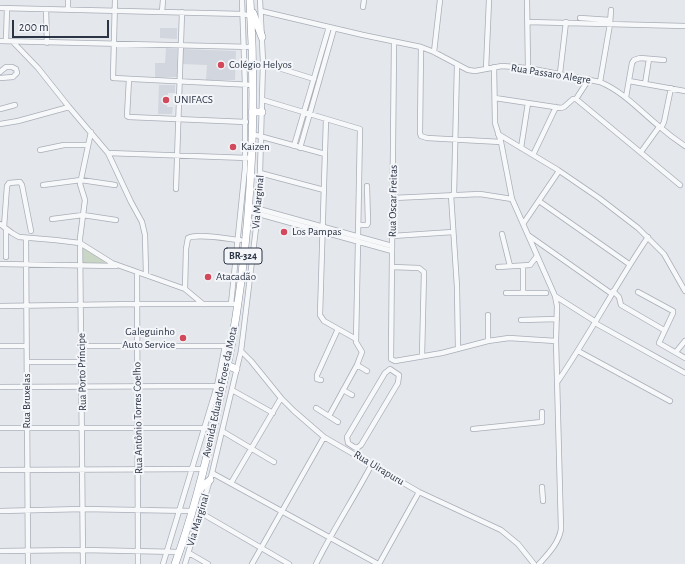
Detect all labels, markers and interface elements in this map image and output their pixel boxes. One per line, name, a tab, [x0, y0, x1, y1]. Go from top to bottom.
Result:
scale bar	[14, 12, 111, 38]
text: 200 m	[19, 21, 49, 33]
place label: Colégio Helyos	[229, 58, 292, 72]
marker: Colégio Helyos	[216, 60, 226, 70]
street label: Rua Passaro Alegre	[510, 61, 592, 87]
place label: UNIFACS	[174, 93, 213, 107]
marker: UNIFACS	[161, 95, 171, 105]
place label: Kaizen	[241, 140, 270, 154]
marker: Kaizen	[228, 142, 238, 152]
street label: Rua Oscar Freitas	[386, 165, 400, 237]
street label: Via Marginal	[249, 174, 267, 230]
place label: Los Pampas	[292, 225, 342, 239]
marker: Los Pampas	[279, 227, 289, 237]
road number: BR-324	[224, 248, 262, 264]
place label: Atacadão	[216, 270, 256, 284]
marker: Atacadão	[203, 272, 213, 282]
place label: Galeguinho Auto Service	[122, 325, 175, 351]
street label: Avenida Eduardo Froes da Mota	[200, 325, 240, 459]
street label: Rua Porto Príncipe	[75, 333, 89, 411]
marker: Galeguinho Auto Service	[178, 333, 188, 343]
street label: Rua Antônio Torres Coelho	[130, 362, 146, 474]
street label: Rua Bruxelas	[20, 374, 34, 428]
street label: Rua Uirapuru	[351, 448, 407, 488]
street label: Via Marginal	[184, 492, 212, 548]

